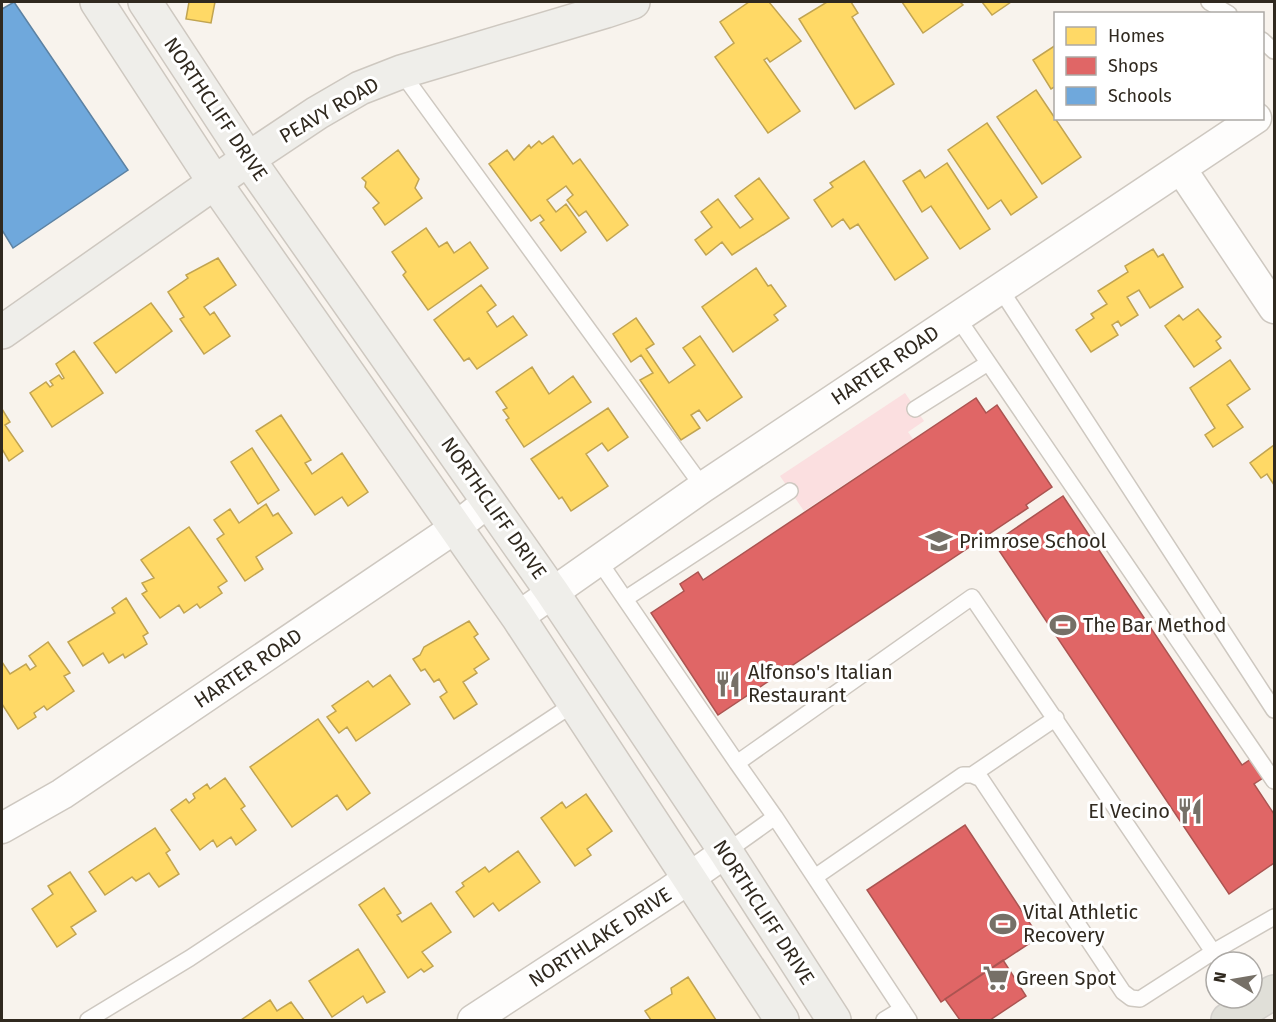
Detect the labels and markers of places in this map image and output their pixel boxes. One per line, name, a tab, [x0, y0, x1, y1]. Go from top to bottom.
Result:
school or university icon: Primrose School	[924, 526, 954, 556]
place label: Primrose School	[959, 529, 1107, 553]
sports icon: The Bar Method	[1048, 610, 1078, 640]
place label: The Bar Method	[1083, 613, 1226, 637]
place label: Alfonso's Italian Restaurant	[748, 660, 893, 707]
restaurant icon: Alfonso's Italian Restaurant	[713, 669, 743, 699]
restaurant icon: El Vecino	[1175, 796, 1205, 826]
place label: El Vecino	[1088, 799, 1170, 823]
place label: Vital Athletic Recovery	[1023, 900, 1138, 947]
sports icon: Vital Athletic Recovery	[988, 909, 1018, 939]
supermarket icon: Green Spot	[981, 963, 1011, 993]
place label: Green Spot	[1016, 966, 1117, 990]

